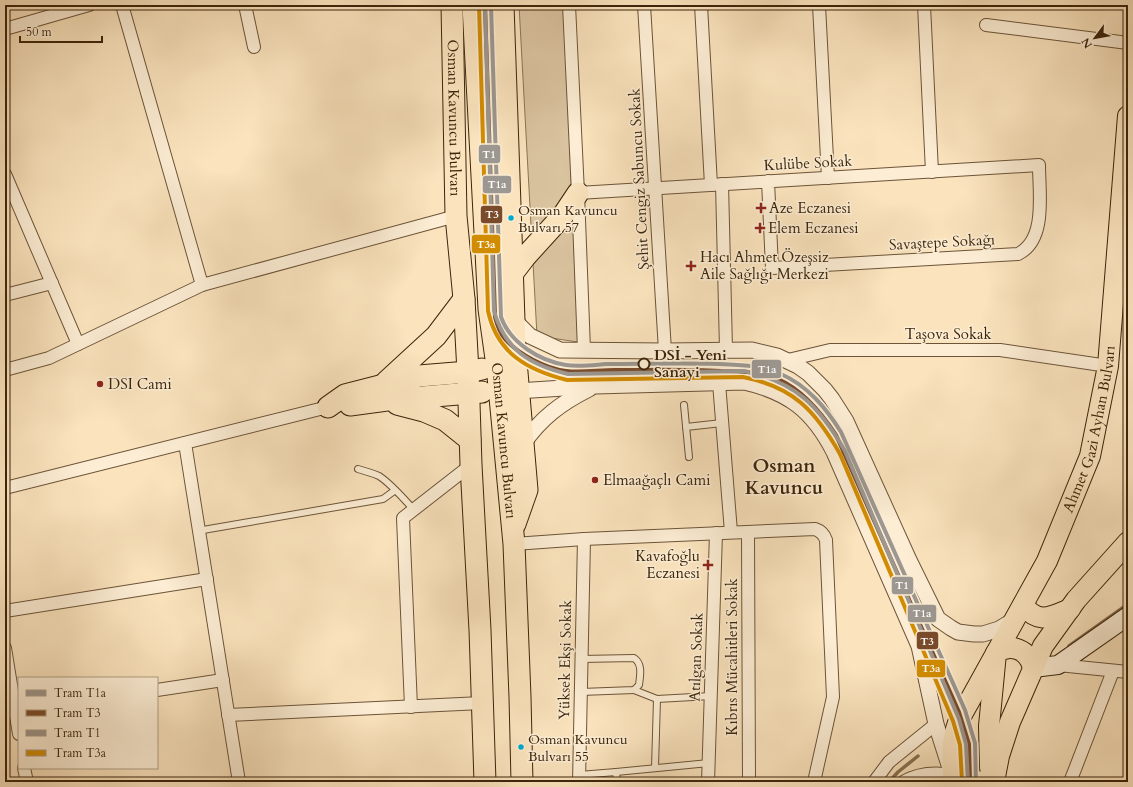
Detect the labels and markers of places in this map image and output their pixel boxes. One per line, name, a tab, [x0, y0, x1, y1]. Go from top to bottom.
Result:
place label: Aze Eczanesi	[769, 198, 851, 218]
place label: Osman Kavuncu Bulvarı 57	[518, 201, 618, 237]
marker: Aze Eczanesi	[756, 203, 766, 213]
marker: Osman Kavuncu Bulvarı 57	[506, 213, 516, 223]
place label: Elem Eczanesi	[768, 218, 858, 238]
marker: Elem Eczanesi	[755, 223, 765, 233]
place label: Hacı Ahmet Özeşsiz Aile Sağlığı Merkezi	[700, 247, 829, 284]
marker: Hacı Ahmet Özeşsiz Aile Sağlığı Merkezi	[685, 260, 697, 272]
place label: DSİ - Yeni Sanayi	[654, 345, 727, 382]
marker: DSİ - Yeni Sanayi	[637, 357, 651, 371]
place label: DSI Cami	[108, 374, 172, 394]
marker: DSI Cami	[95, 379, 105, 389]
place label: Elmaağaçlı Cami	[603, 470, 710, 490]
marker: Elmaağaçlı Cami	[590, 475, 600, 485]
place label: Kavafoğlu Eczanesi	[635, 546, 700, 583]
marker: Kavafoğlu Eczanesi	[703, 560, 713, 570]
place label: Osman Kavuncu Bulvarı 55	[528, 730, 628, 766]
marker: Osman Kavuncu Bulvarı 55	[516, 742, 526, 752]

